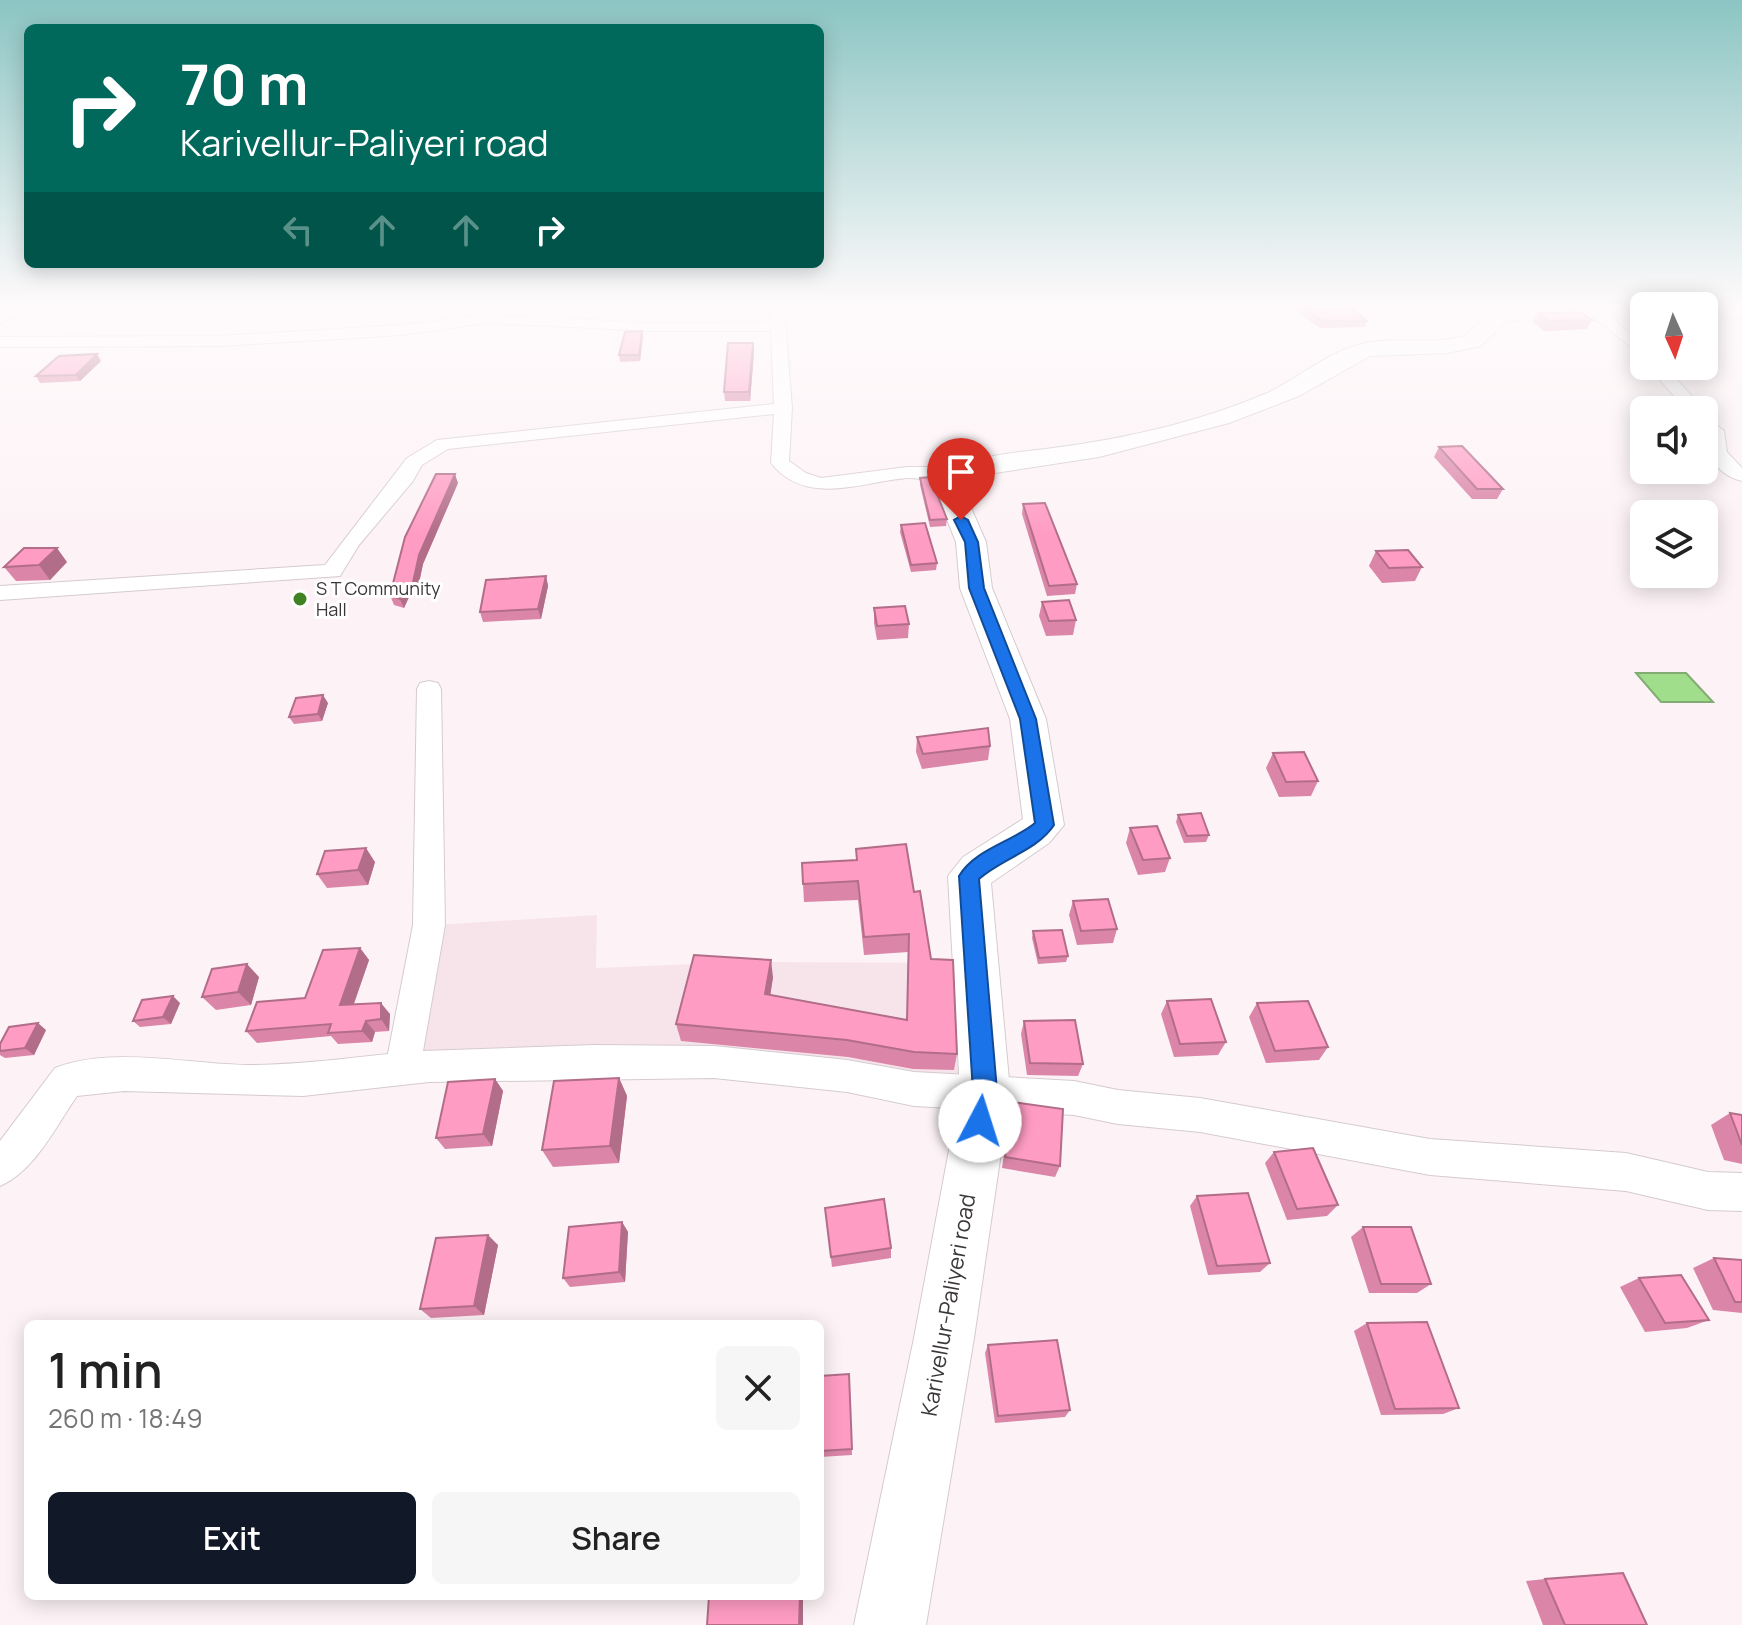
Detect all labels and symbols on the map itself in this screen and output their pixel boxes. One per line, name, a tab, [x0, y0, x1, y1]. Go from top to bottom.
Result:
north arrow	[1630, 292, 1718, 380]
pin	[927, 438, 995, 520]
place label: S T Community Hall	[316, 576, 441, 621]
marker: S T Community Hall	[291, 590, 309, 608]
position arrow	[938, 1079, 1022, 1163]
street label: Karivellur-Paliyeri road	[914, 1192, 982, 1418]

